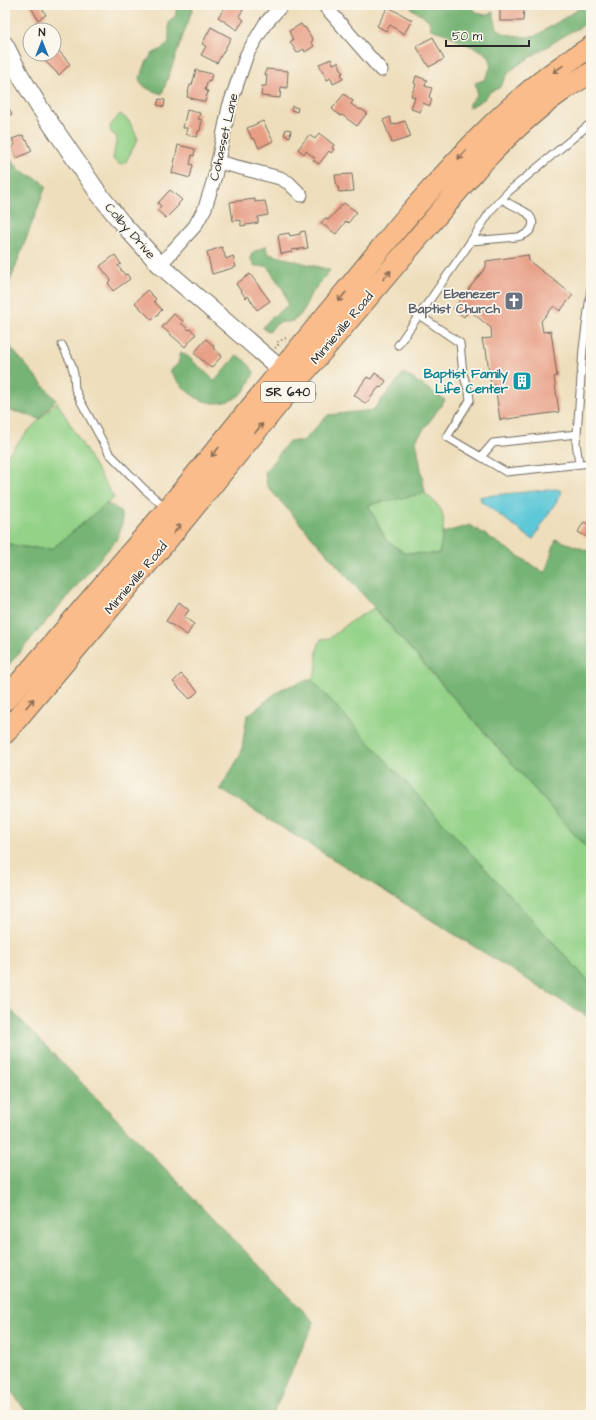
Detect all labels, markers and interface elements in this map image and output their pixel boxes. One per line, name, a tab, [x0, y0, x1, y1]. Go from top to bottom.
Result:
north arrow	[22, 22, 62, 62]
scale bar	[446, 22, 529, 48]
text: N	[39, 25, 46, 40]
text: 50 m	[452, 28, 483, 45]
one-way arrow	[553, 65, 564, 73]
street label: Cohasset Lane	[205, 91, 243, 183]
one-way arrow	[458, 150, 467, 160]
street label: Colby Drive	[100, 199, 160, 264]
one-way arrow	[383, 269, 392, 280]
place label: Ebenezer Baptist Church	[409, 285, 501, 319]
street label: Minnieville Road	[306, 288, 378, 368]
church icon: Ebenezer Baptist Church	[503, 290, 525, 312]
one-way arrow	[337, 292, 346, 303]
place label: Baptist Family Life Center	[424, 365, 509, 398]
building icon: Baptist Family Life Center	[511, 370, 533, 392]
road number: SR 640	[261, 382, 315, 402]
one-way arrow	[254, 422, 263, 433]
one-way arrow	[211, 447, 220, 458]
one-way arrow	[172, 523, 181, 534]
street label: Minnieville Road	[100, 538, 172, 618]
one-way arrow	[26, 698, 35, 709]

